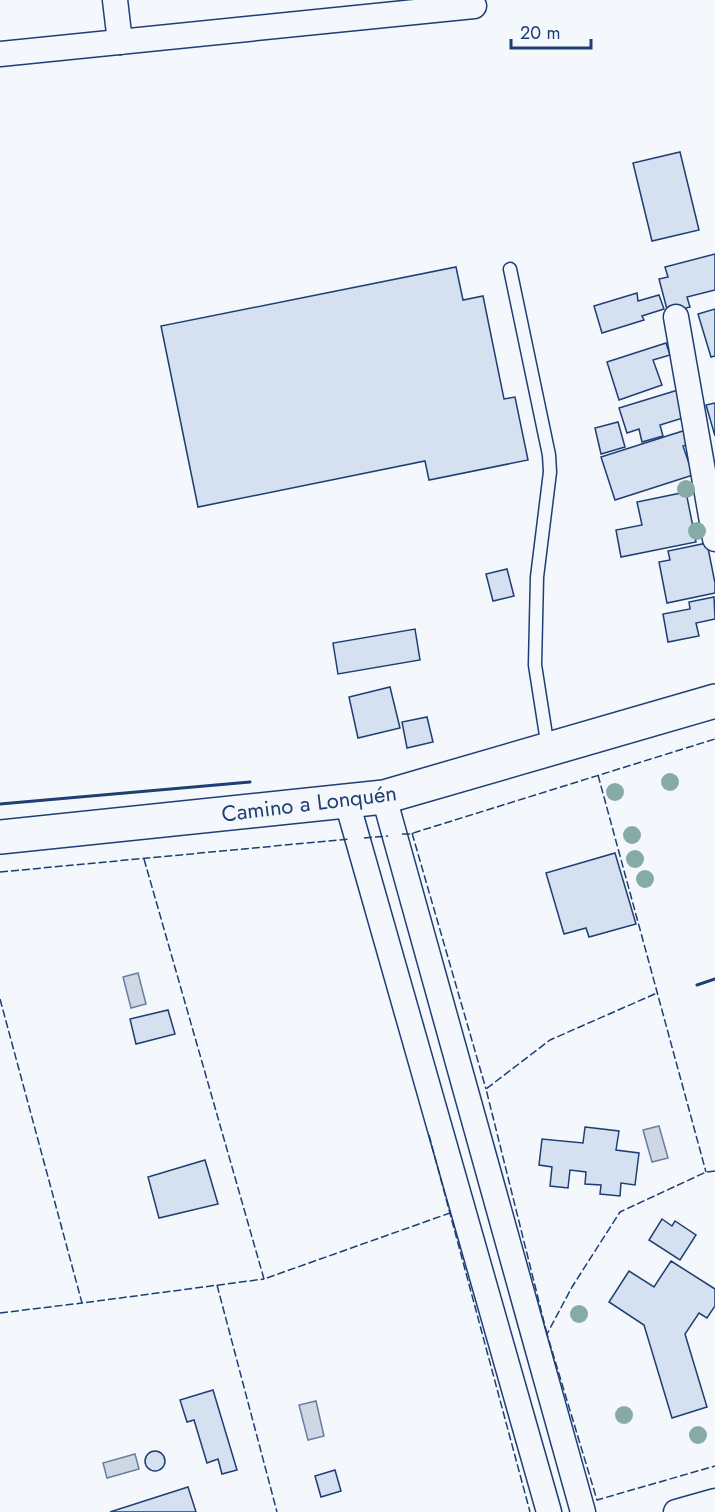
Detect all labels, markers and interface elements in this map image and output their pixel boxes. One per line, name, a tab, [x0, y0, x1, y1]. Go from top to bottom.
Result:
scale bar	[511, 12, 590, 50]
text: 20 m	[520, 20, 560, 46]
street label: Camino a Lonquén	[220, 776, 398, 830]

